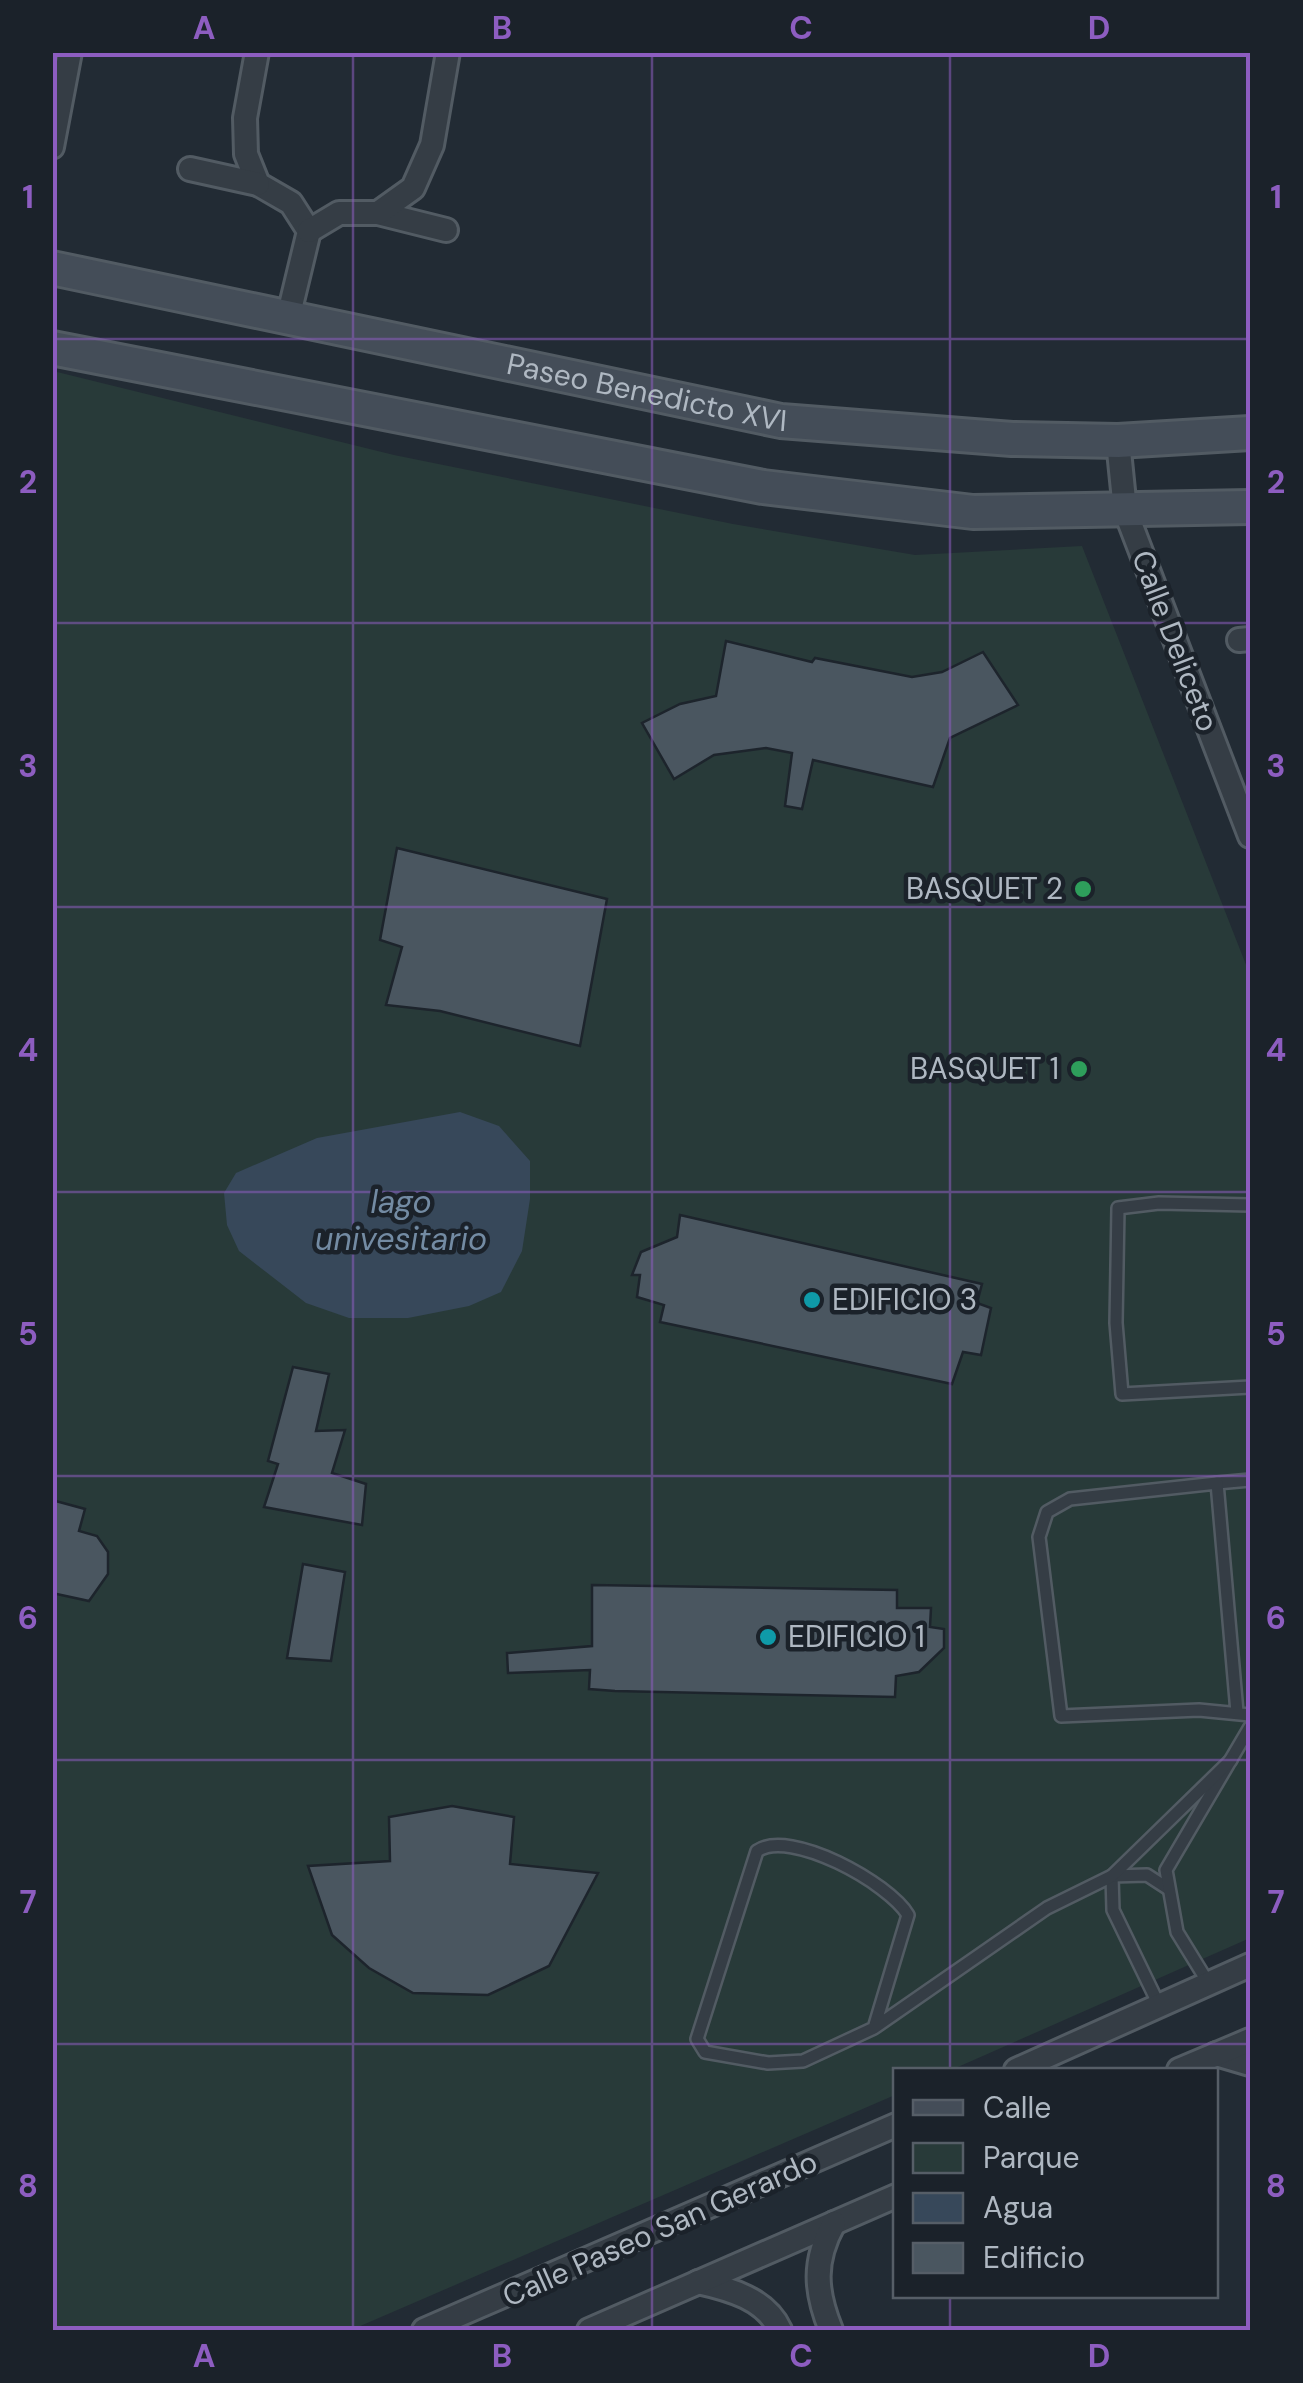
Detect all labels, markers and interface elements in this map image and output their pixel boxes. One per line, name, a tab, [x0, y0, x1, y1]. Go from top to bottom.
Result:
text: A	[193, 7, 215, 49]
text: B	[492, 7, 512, 49]
text: C	[789, 7, 813, 49]
text: D	[1088, 7, 1110, 49]
text: 1	[22, 176, 34, 218]
text: 1	[1270, 176, 1282, 218]
street label: Paseo Benedicto XVI	[503, 344, 788, 440]
text: 2	[19, 461, 37, 503]
text: 2	[1267, 461, 1285, 503]
street label: Calle Deliceto	[1123, 545, 1228, 737]
text: 3	[18, 745, 38, 787]
text: 3	[1266, 745, 1286, 787]
place label: BASQUET 2	[906, 869, 1063, 908]
marker: BASQUET 2	[1072, 878, 1094, 900]
text: 4	[18, 1029, 38, 1071]
text: 4	[1266, 1029, 1286, 1071]
place label: BASQUET 1	[910, 1049, 1059, 1088]
marker: BASQUET 1	[1068, 1058, 1090, 1080]
water label: lago univesitario	[315, 1181, 487, 1260]
place label: EDIFICIO 3	[832, 1280, 977, 1319]
marker: EDIFICIO 3	[801, 1289, 823, 1311]
text: 5	[18, 1313, 38, 1355]
text: 5	[1266, 1313, 1286, 1355]
text: 6	[18, 1597, 38, 1639]
text: 6	[1266, 1597, 1286, 1639]
place label: EDIFICIO 1	[788, 1617, 925, 1656]
marker: EDIFICIO 1	[757, 1626, 779, 1648]
text: 7	[19, 1881, 37, 1923]
text: 7	[1267, 1881, 1285, 1923]
legend	[893, 2068, 1218, 2298]
text: Calle	[983, 2088, 1051, 2127]
text: Parque	[983, 2138, 1080, 2177]
street label: Calle Paseo San Gerardo	[496, 2142, 823, 2316]
text: 8	[18, 2165, 38, 2207]
text: 8	[1266, 2165, 1286, 2207]
text: Agua	[983, 2188, 1053, 2227]
text: Edificio	[983, 2238, 1085, 2277]
text: A	[193, 2335, 215, 2377]
text: B	[492, 2335, 512, 2377]
text: C	[789, 2335, 813, 2377]
text: D	[1088, 2335, 1110, 2377]

